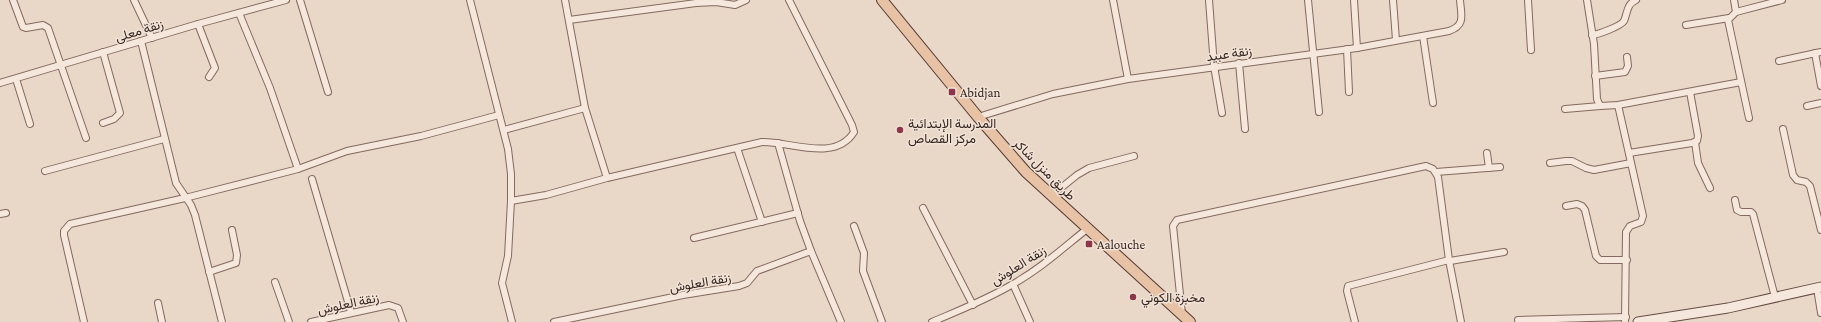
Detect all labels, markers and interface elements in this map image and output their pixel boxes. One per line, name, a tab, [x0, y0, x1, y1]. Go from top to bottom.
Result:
street label: زنقة معلى	[113, 16, 165, 46]
street label: زنقة عبيد	[1205, 43, 1253, 65]
place label: Abidjan	[960, 85, 1000, 101]
marker: Abidjan	[947, 87, 957, 97]
place label: المدرسة الإبتدائية مركز القصاص	[908, 116, 996, 147]
marker: المدرسة الإبتدائية مركز القصاص	[895, 125, 905, 135]
street label: طريق منزل شاكر	[1009, 135, 1079, 204]
place label: Aalouche	[1097, 237, 1145, 252]
marker: Aalouche	[1084, 239, 1094, 249]
street label: زنقة العلوش	[988, 243, 1049, 289]
street label: زنقة العلوش	[668, 270, 732, 296]
street label: زنقة العلوش	[316, 290, 380, 318]
place label: مخبزة الكوني	[1141, 290, 1205, 308]
marker: مخبزة الكوني	[1128, 292, 1138, 302]

